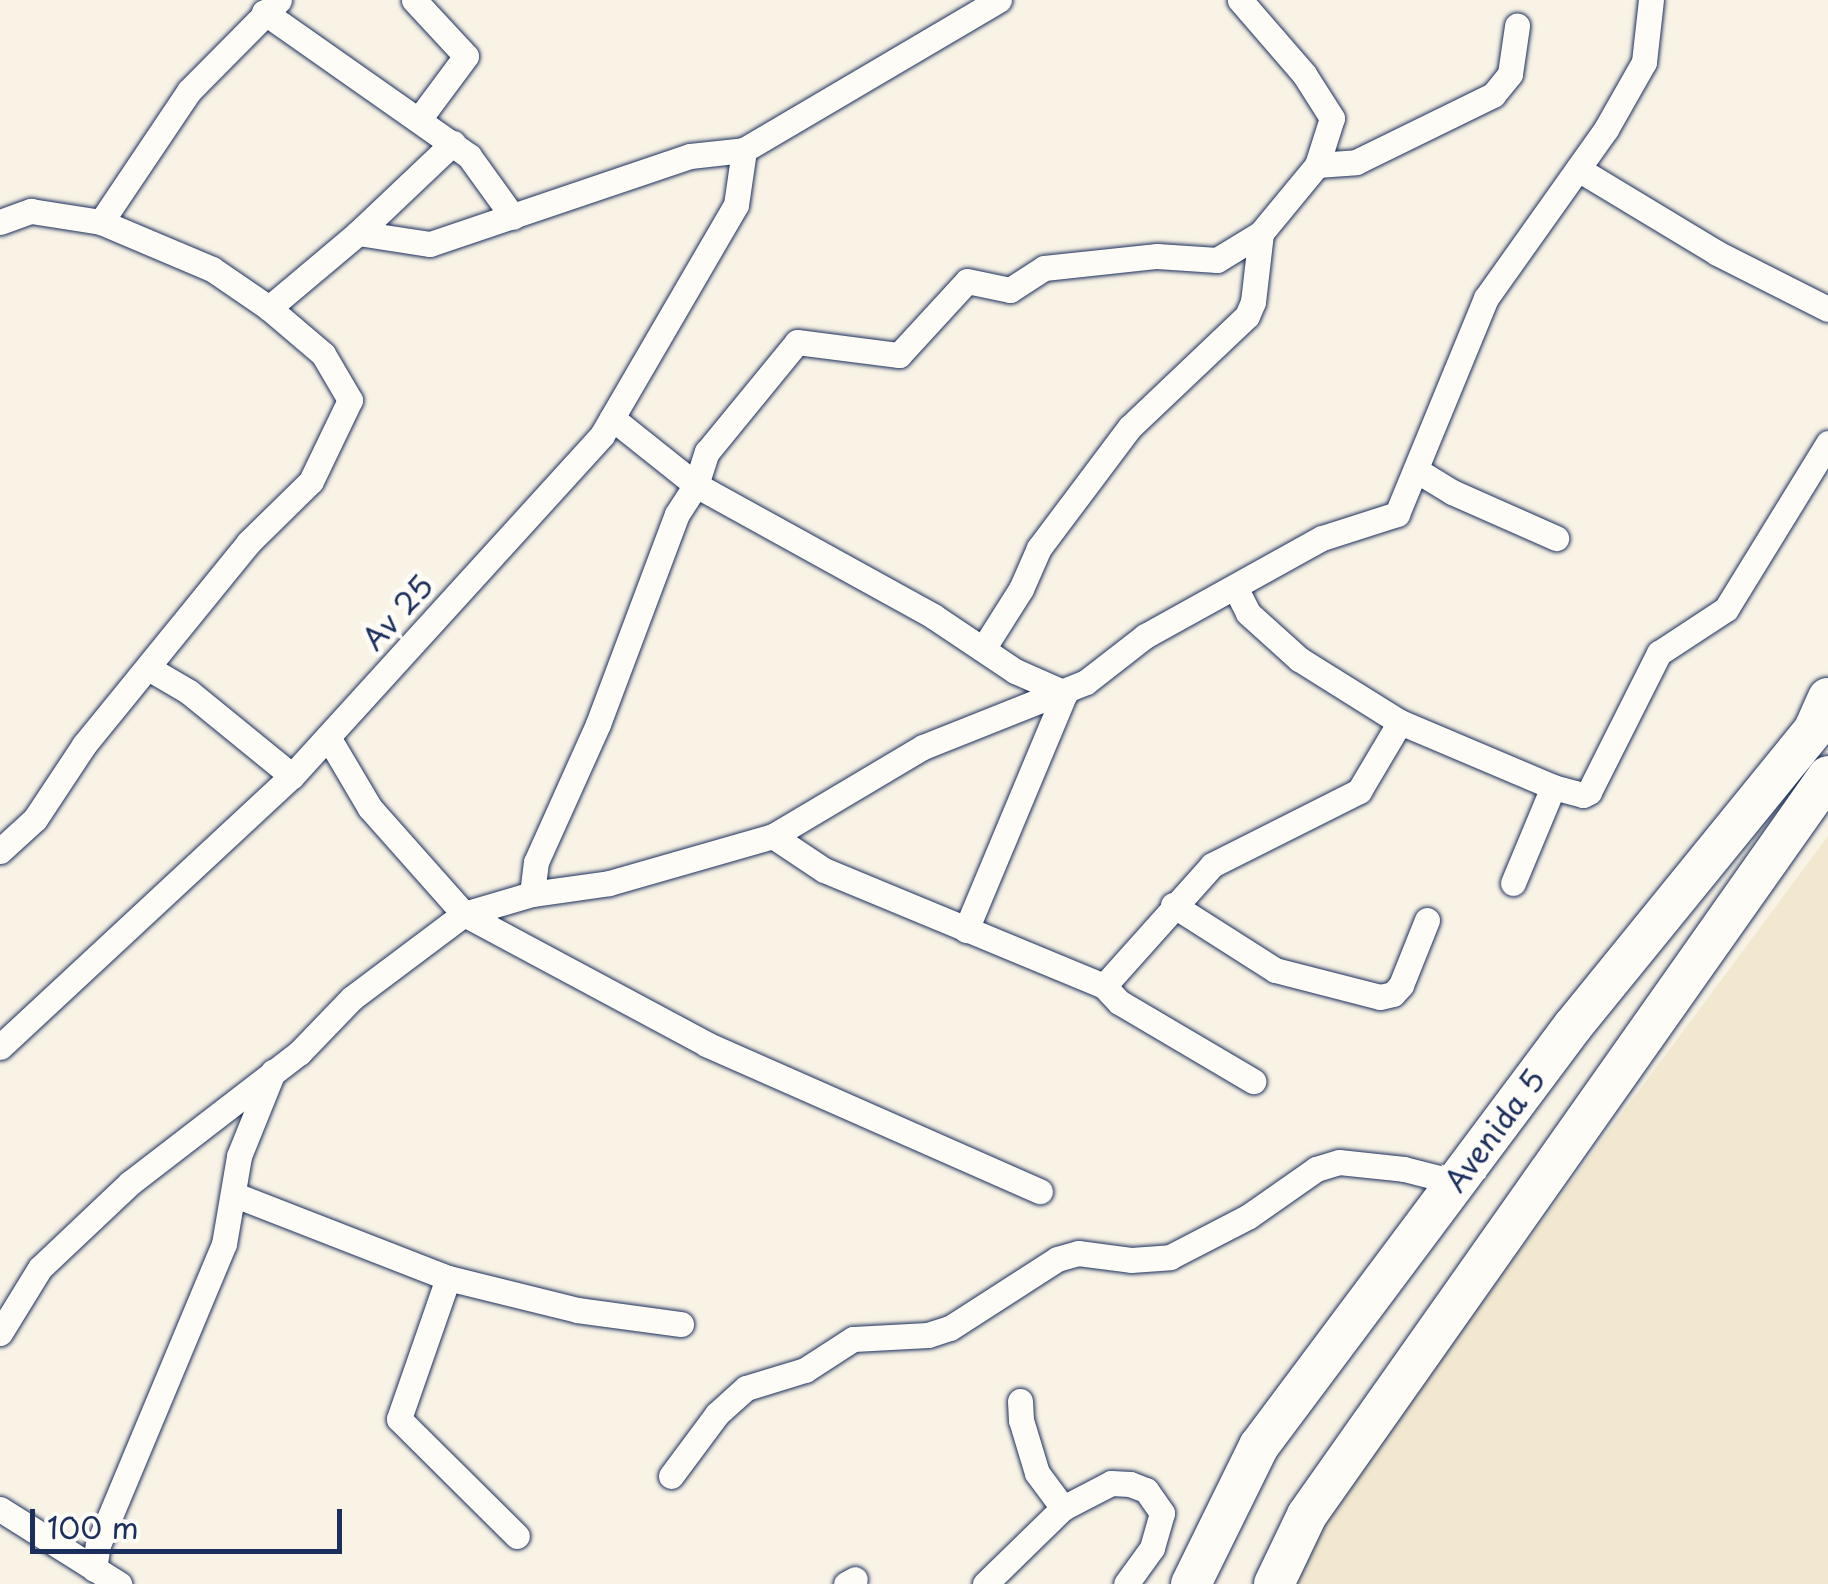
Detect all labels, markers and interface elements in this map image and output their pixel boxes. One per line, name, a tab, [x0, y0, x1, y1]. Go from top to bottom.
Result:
street label: Av 25	[354, 567, 440, 657]
street label: Avenida 5	[1436, 1062, 1552, 1198]
scale bar	[35, 1489, 348, 1551]
text: 100 m	[47, 1504, 139, 1549]

